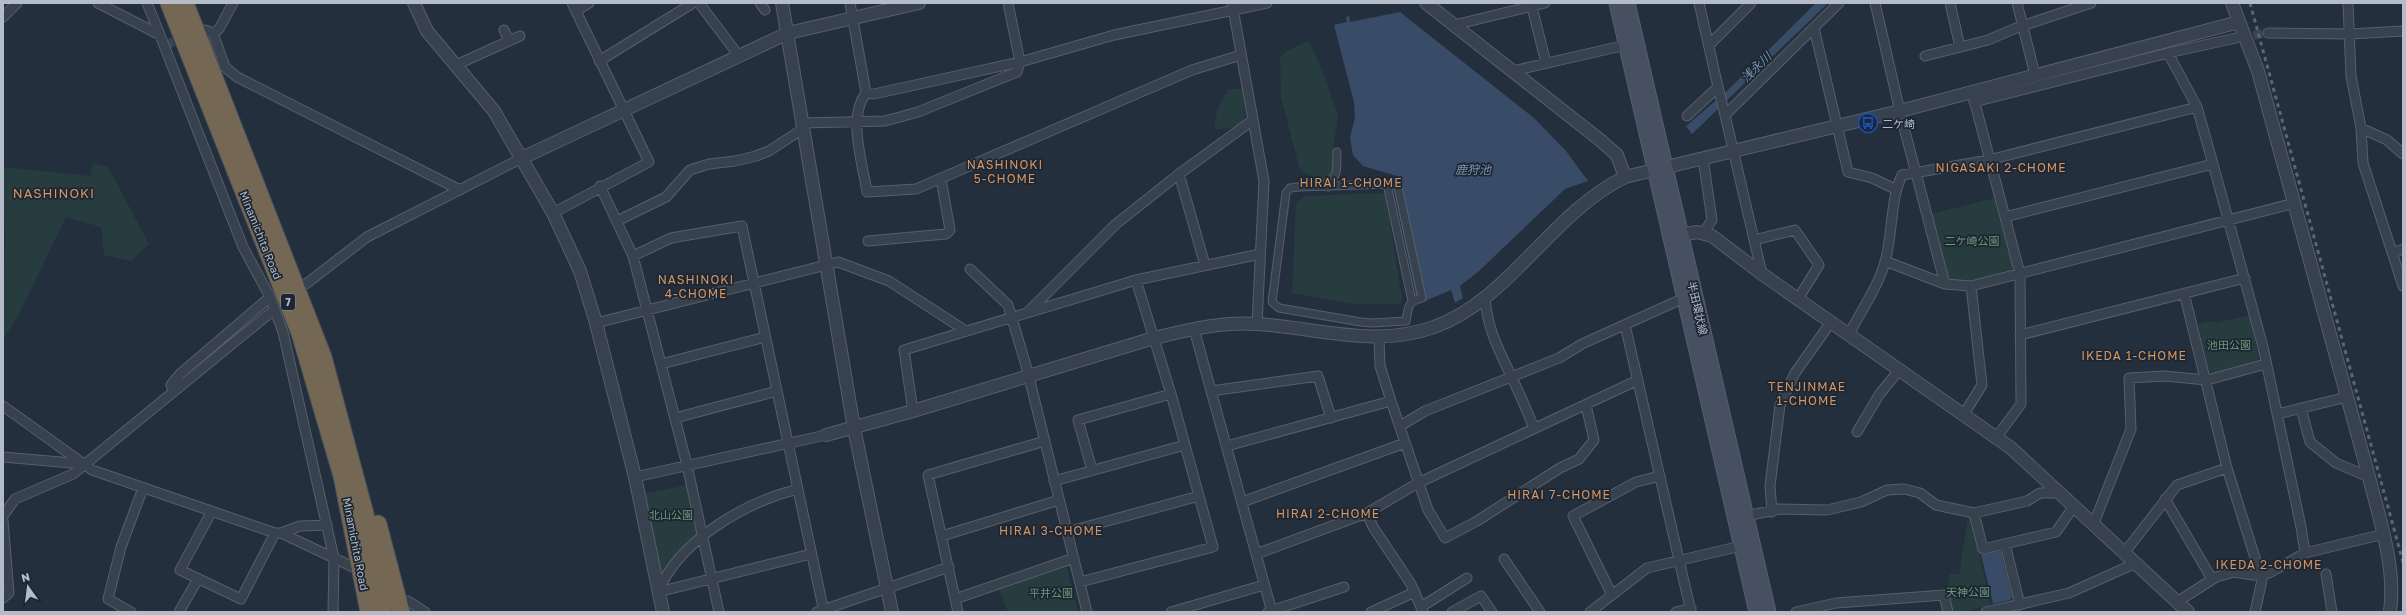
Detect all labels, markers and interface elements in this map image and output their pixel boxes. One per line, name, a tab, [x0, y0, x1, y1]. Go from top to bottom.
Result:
water label: 浅永川	[1738, 48, 1776, 85]
bus stop icon: 二ケ崎	[1857, 112, 1879, 134]
place label: 二ケ崎	[1882, 117, 1915, 130]
district label: NASHINOKI 5-CHOME	[967, 157, 1043, 186]
district label: NIGASAKI 2-CHOME	[1936, 160, 2067, 175]
water label: 鹿狩池	[1455, 162, 1492, 177]
district label: HIRAI 1-CHOME	[1299, 175, 1403, 190]
district label: NASHINOKI	[13, 185, 95, 201]
street label: Minamichita Road	[237, 189, 285, 281]
park label: 二ケ崎公園	[1945, 234, 2000, 247]
district label: NASHINOKI 4-CHOME	[658, 272, 734, 301]
street label: 半田環状線	[1685, 280, 1711, 336]
road number: 7	[281, 294, 295, 310]
park label: 池田公園	[2207, 338, 2251, 351]
district label: IKEDA 1-CHOME	[2081, 348, 2187, 363]
district label: TENJINMAE 1-CHOME	[1768, 379, 1846, 408]
district label: HIRAI 7-CHOME	[1507, 487, 1611, 502]
street label: Minamichita Road	[341, 497, 371, 591]
district label: HIRAI 2-CHOME	[1276, 506, 1380, 521]
park label: 北山公園	[649, 508, 693, 521]
district label: HIRAI 3-CHOME	[999, 523, 1103, 538]
district label: IKEDA 2-CHOME	[2216, 557, 2322, 572]
north arrow	[8, 567, 48, 607]
text: N	[20, 569, 31, 584]
park label: 天神公園	[1946, 585, 1990, 598]
park label: 平井公園	[1029, 586, 1073, 599]

